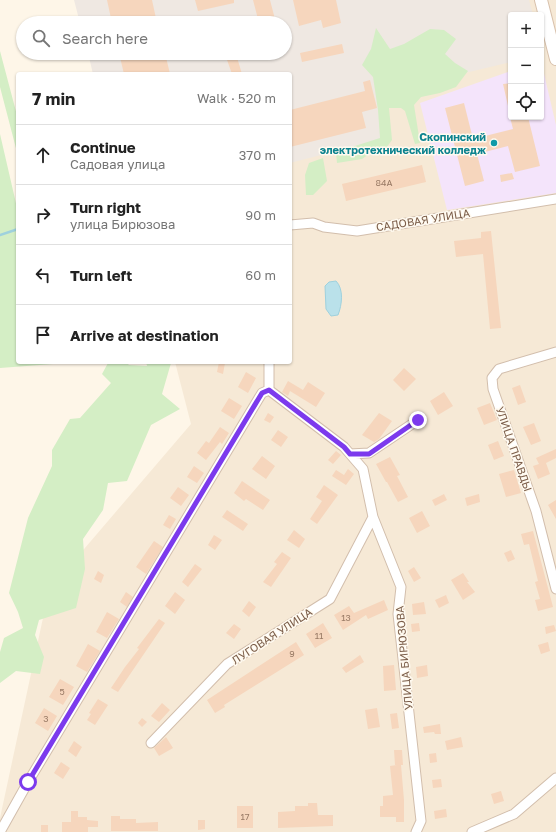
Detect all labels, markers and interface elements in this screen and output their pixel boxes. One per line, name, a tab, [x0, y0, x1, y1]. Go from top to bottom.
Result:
map controls	[508, 12, 544, 120]
button: +	[508, 12, 544, 48]
search box	[16, 16, 292, 60]
icon: search	[30, 27, 52, 49]
text: Search here	[62, 29, 148, 47]
button: −	[508, 48, 544, 84]
button: locate	[508, 84, 544, 120]
text: 7 min	[32, 88, 75, 109]
text: Walk · 520 m	[197, 90, 276, 106]
place label: Скопинский электротехнический колледж	[320, 130, 486, 156]
text: Continue	[70, 138, 136, 156]
marker: Скопинский электротехнический колледж	[489, 138, 499, 148]
icon: ahead	[32, 144, 54, 166]
text: 370 m	[239, 147, 276, 163]
text: Садовая улица	[70, 156, 165, 172]
house number: 84А	[375, 177, 393, 188]
text: Turn right	[70, 198, 141, 216]
icon: right	[32, 204, 54, 226]
street label: САДОВАЯ УЛИЦА	[375, 206, 471, 233]
text: 90 m	[245, 207, 276, 223]
text: улица Бирюзова	[70, 216, 175, 232]
icon: left	[32, 264, 54, 286]
text: Turn left	[70, 266, 132, 284]
text: 60 m	[245, 267, 276, 283]
icon: arrive	[32, 324, 54, 346]
text: Arrive at destination	[70, 326, 219, 344]
street label: УЛИЦА ПРАВДЫ	[494, 405, 535, 493]
route end	[409, 411, 427, 429]
street label: ЛУГОВАЯ УЛИЦА	[229, 604, 315, 666]
street label: УЛИЦА БИРЮЗОВА	[392, 605, 415, 711]
house number: 13	[341, 612, 351, 623]
house number: 11	[315, 630, 324, 641]
house number: 9	[289, 648, 295, 659]
house number: 5	[59, 686, 65, 697]
house number: 3	[43, 713, 49, 724]
route start	[19, 773, 37, 791]
house number: 17	[240, 811, 250, 822]

